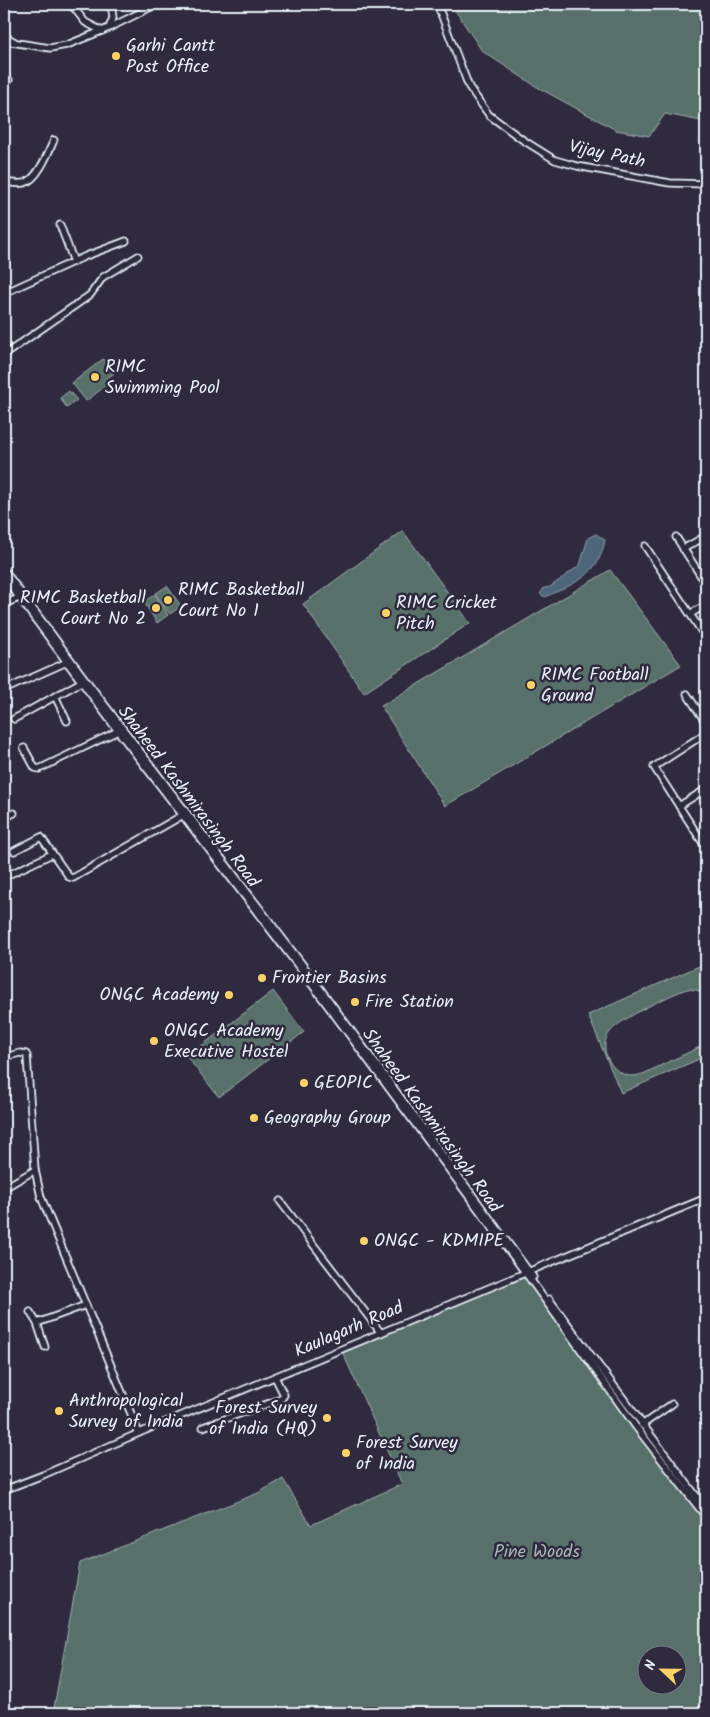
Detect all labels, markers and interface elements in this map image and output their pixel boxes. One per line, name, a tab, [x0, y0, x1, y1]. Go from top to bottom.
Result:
place label: Garhi Cantt Post Office	[126, 32, 216, 82]
marker: Garhi Cantt Post Office	[110, 50, 122, 62]
street label: Vijay Path	[566, 133, 648, 177]
place label: RIMC Swimming Pool	[105, 353, 220, 403]
marker: RIMC Swimming Pool	[89, 371, 101, 383]
place label: RIMC Basketball Court No 1	[178, 576, 305, 626]
place label: RIMC Basketball Court No 2	[20, 584, 147, 634]
place label: RIMC Cricket Pitch	[396, 589, 498, 639]
marker: RIMC Basketball Court No 1	[162, 594, 174, 606]
marker: RIMC Basketball Court No 2	[150, 602, 162, 614]
marker: RIMC Cricket Pitch	[380, 607, 392, 619]
place label: RIMC Football Ground	[541, 661, 649, 711]
marker: RIMC Football Ground	[525, 679, 537, 691]
street label: Shaheed Kashmirasingh Road	[110, 700, 267, 895]
place label: Frontier Basins	[272, 964, 387, 993]
marker: Frontier Basins	[256, 972, 268, 984]
place label: ONGC Academy	[100, 981, 220, 1010]
place label: Fire Station	[365, 988, 454, 1017]
marker: ONGC Academy	[223, 989, 235, 1001]
marker: Fire Station	[349, 996, 361, 1008]
place label: ONGC Academy Executive Hostel	[164, 1017, 289, 1067]
street label: Shaheed Kashmirasingh Road	[354, 1023, 509, 1220]
marker: ONGC Academy Executive Hostel	[148, 1035, 160, 1047]
place label: GEOPIC	[314, 1069, 373, 1098]
marker: GEOPIC	[298, 1077, 310, 1089]
place label: Geography Group	[264, 1104, 391, 1133]
marker: Geography Group	[248, 1112, 260, 1124]
place label: ONGC - KDMIPE	[374, 1227, 505, 1256]
marker: ONGC - KDMIPE	[358, 1235, 370, 1247]
street label: Kaulagarh Road	[290, 1293, 409, 1366]
place label: Anthropological Survey of India	[69, 1387, 184, 1437]
place label: Forest Survey of India (HQ)	[209, 1394, 318, 1444]
marker: Anthropological Survey of India	[53, 1405, 65, 1417]
marker: Forest Survey of India (HQ)	[321, 1412, 333, 1424]
place label: Forest Survey of India	[356, 1429, 458, 1479]
marker: Forest Survey of India	[340, 1447, 352, 1459]
park label: Pine Woods	[494, 1538, 580, 1567]
north arrow	[638, 1644, 688, 1694]
text: N	[639, 1657, 663, 1674]

